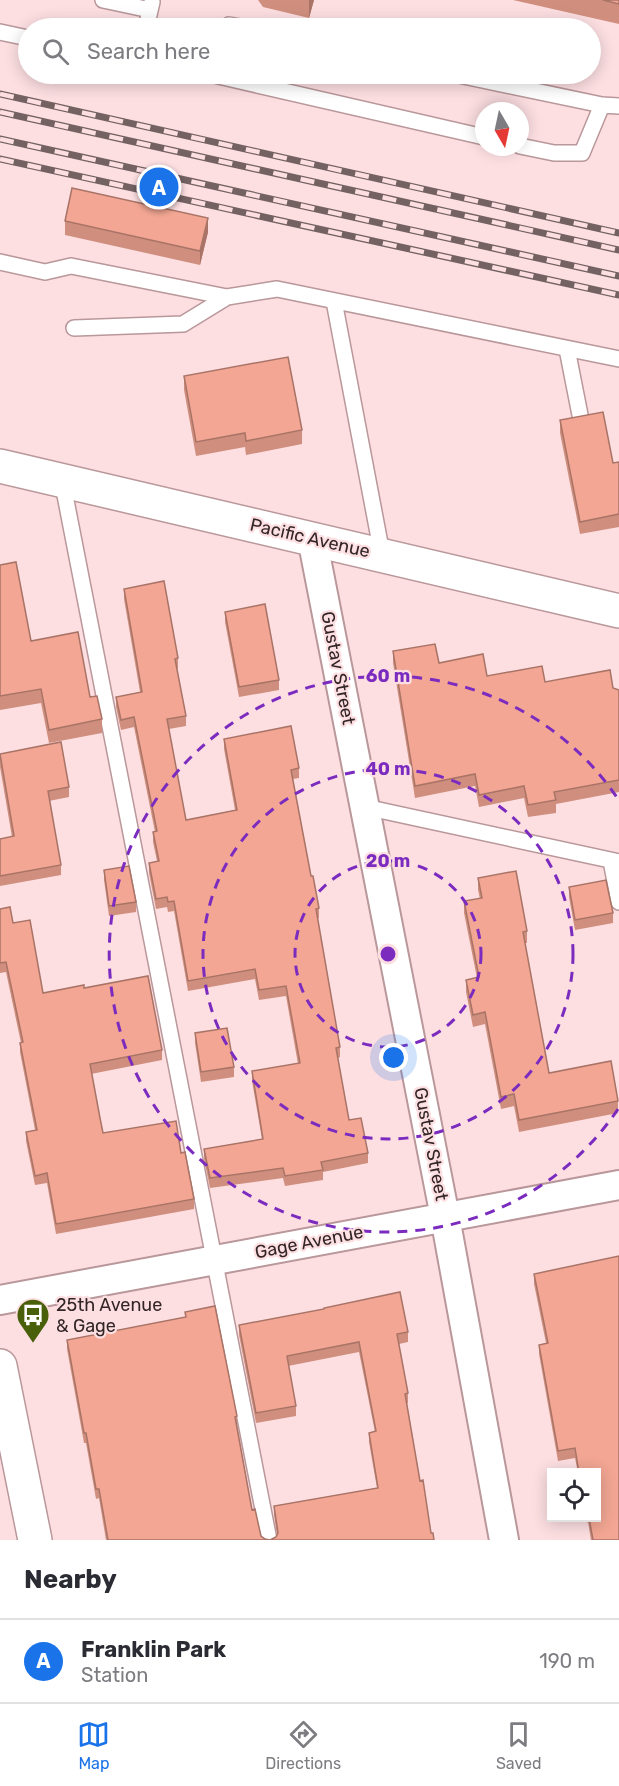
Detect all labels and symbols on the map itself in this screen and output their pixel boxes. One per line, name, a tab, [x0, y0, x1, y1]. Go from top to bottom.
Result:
north arrow	[475, 102, 529, 156]
pin: A	[140, 164, 178, 210]
street label: Pacific Avenue	[248, 514, 372, 562]
street label: Gustav Street	[316, 609, 360, 727]
text: 60 m	[366, 665, 410, 687]
text: 40 m	[366, 758, 410, 780]
text: 20 m	[366, 850, 410, 872]
centre of rings	[378, 944, 398, 964]
your location	[379, 1043, 408, 1072]
street label: Gustav Street	[409, 1085, 453, 1203]
street label: Gage Avenue	[253, 1221, 365, 1263]
place label: 25th Avenue & Gage	[56, 1294, 162, 1337]
bus stop icon: 25th Avenue & Gage	[15, 1297, 51, 1344]

